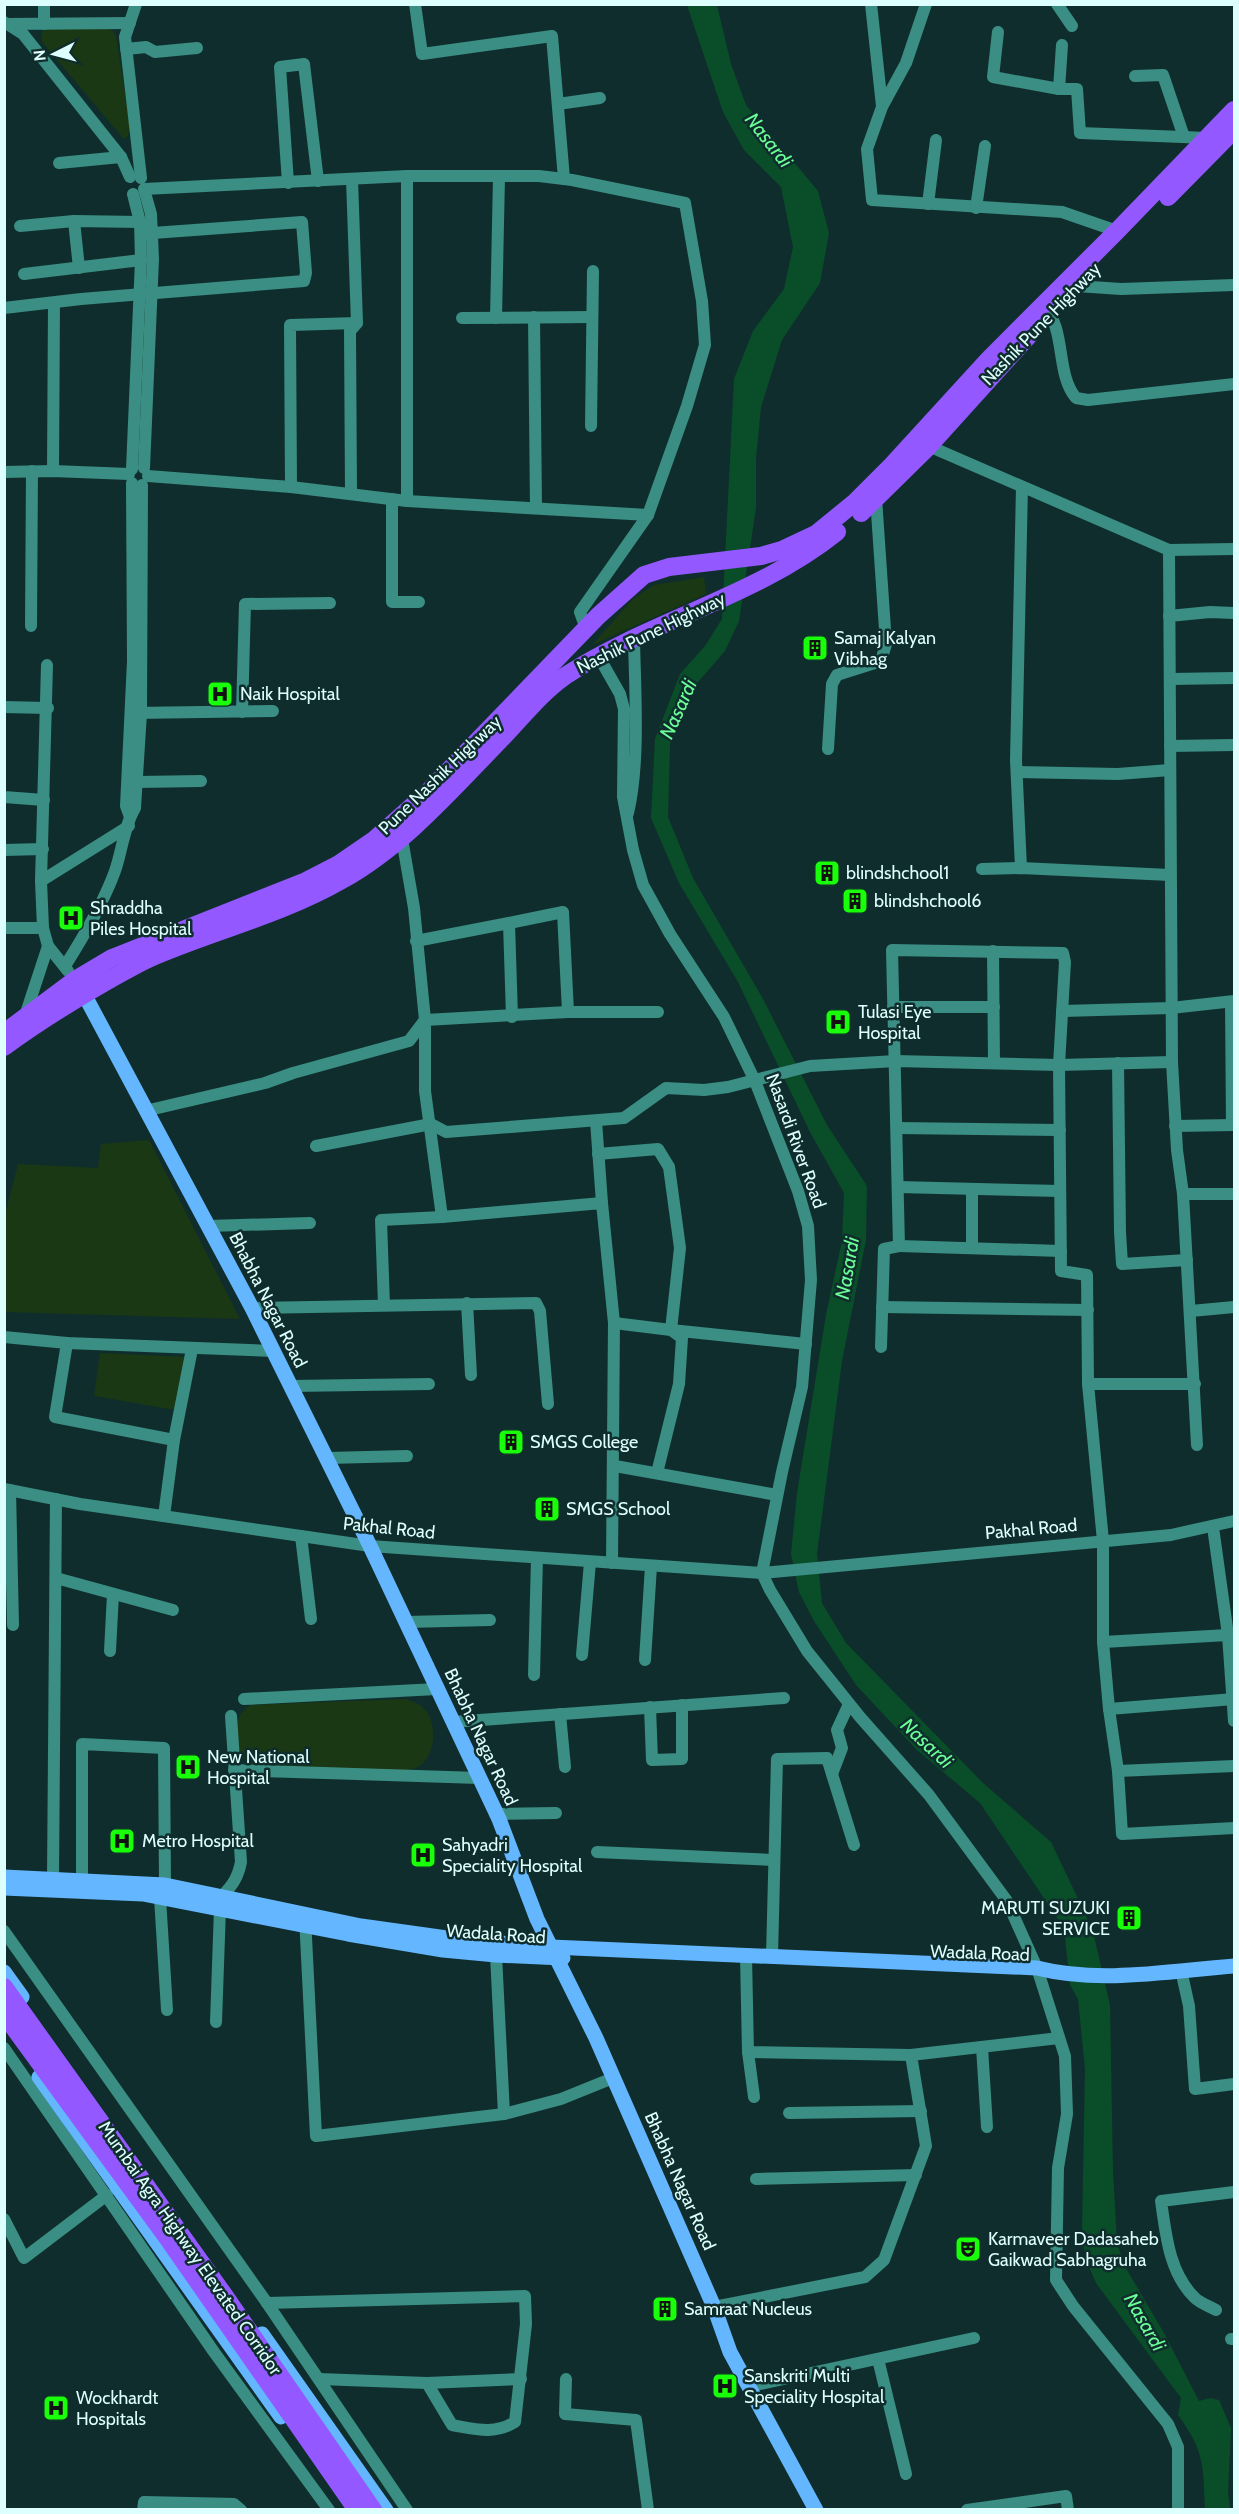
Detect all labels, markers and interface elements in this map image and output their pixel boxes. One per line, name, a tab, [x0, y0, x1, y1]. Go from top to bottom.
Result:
north arrow	[24, 24, 84, 84]
text: N	[30, 49, 50, 62]
water label: Nasardi	[740, 108, 798, 173]
street label: Nashik Pune Highway	[977, 258, 1105, 390]
street label: Nashik Pune Highway	[573, 587, 729, 679]
place label: Samaj Kalyan Vibhag	[834, 627, 936, 670]
building icon: Samaj Kalyan Vibhag	[800, 633, 830, 663]
water label: Nasardi	[654, 675, 702, 743]
hospital icon: Naik Hospital	[205, 679, 235, 709]
place label: Naik Hospital	[240, 683, 340, 705]
street label: Pune Nashik Highway	[374, 711, 506, 839]
building icon: blindshchool1	[812, 858, 842, 888]
place label: blindshchool1	[846, 862, 949, 884]
building icon: blindshchool6	[840, 886, 870, 916]
place label: blindshchool6	[874, 890, 982, 912]
place label: Shraddha Piles Hospital	[90, 897, 192, 940]
hospital icon: Shraddha Piles Hospital	[56, 903, 86, 933]
place label: Tulasi Eye Hospital	[858, 1001, 931, 1044]
hospital icon: Tulasi Eye Hospital	[823, 1007, 853, 1037]
street label: Nasardi River Road	[761, 1071, 831, 1211]
street label: Bhabha Nagar Road	[224, 1229, 312, 1371]
water label: Nasardi	[830, 1234, 864, 1301]
building icon: SMGS College	[496, 1427, 526, 1457]
place label: SMGS College	[530, 1431, 638, 1453]
building icon: SMGS School	[532, 1494, 562, 1524]
place label: SMGS School	[566, 1498, 671, 1520]
street label: Pakhal Road	[342, 1512, 436, 1544]
street label: Pakhal Road	[984, 1514, 1078, 1544]
street label: Bhabha Nagar Road	[440, 1665, 522, 1809]
water label: Nasardi	[896, 1713, 959, 1774]
place label: New National Hospital	[207, 1746, 310, 1789]
hospital icon: New National Hospital	[173, 1752, 203, 1782]
hospital icon: Metro Hospital	[107, 1826, 137, 1856]
place label: Metro Hospital	[142, 1830, 254, 1852]
place label: Sahyadri Speciality Hospital	[442, 1834, 583, 1877]
hospital icon: Sahyadri Speciality Hospital	[408, 1840, 438, 1870]
place label: MARUTI SUZUKI SERVICE	[981, 1897, 1110, 1940]
building icon: MARUTI SUZUKI SERVICE	[1114, 1903, 1144, 1933]
street label: Wadala Road	[446, 1920, 546, 1948]
street label: Wadala Road	[930, 1940, 1030, 1966]
street label: Bhabha Nagar Road	[640, 2108, 720, 2254]
street label: Mumbai Agra Highway Elevated Corridor	[94, 2117, 287, 2379]
place label: Karmaveer Dadasaheb Gaikwad Sabhagruha	[988, 2228, 1159, 2271]
theatre icon: Karmaveer Dadasaheb Gaikwad Sabhagruha	[953, 2234, 983, 2264]
water label: Nasardi	[1119, 2289, 1171, 2356]
building icon: Samraat Nucleus	[650, 2294, 680, 2324]
place label: Samraat Nucleus	[684, 2298, 812, 2320]
place label: Sanskriti Multi Speciality Hospital	[744, 2365, 885, 2408]
hospital icon: Sanskriti Multi Speciality Hospital	[710, 2371, 740, 2401]
place label: Wockhardt Hospitals	[76, 2387, 158, 2430]
hospital icon: Wockhardt Hospitals	[41, 2393, 71, 2423]

